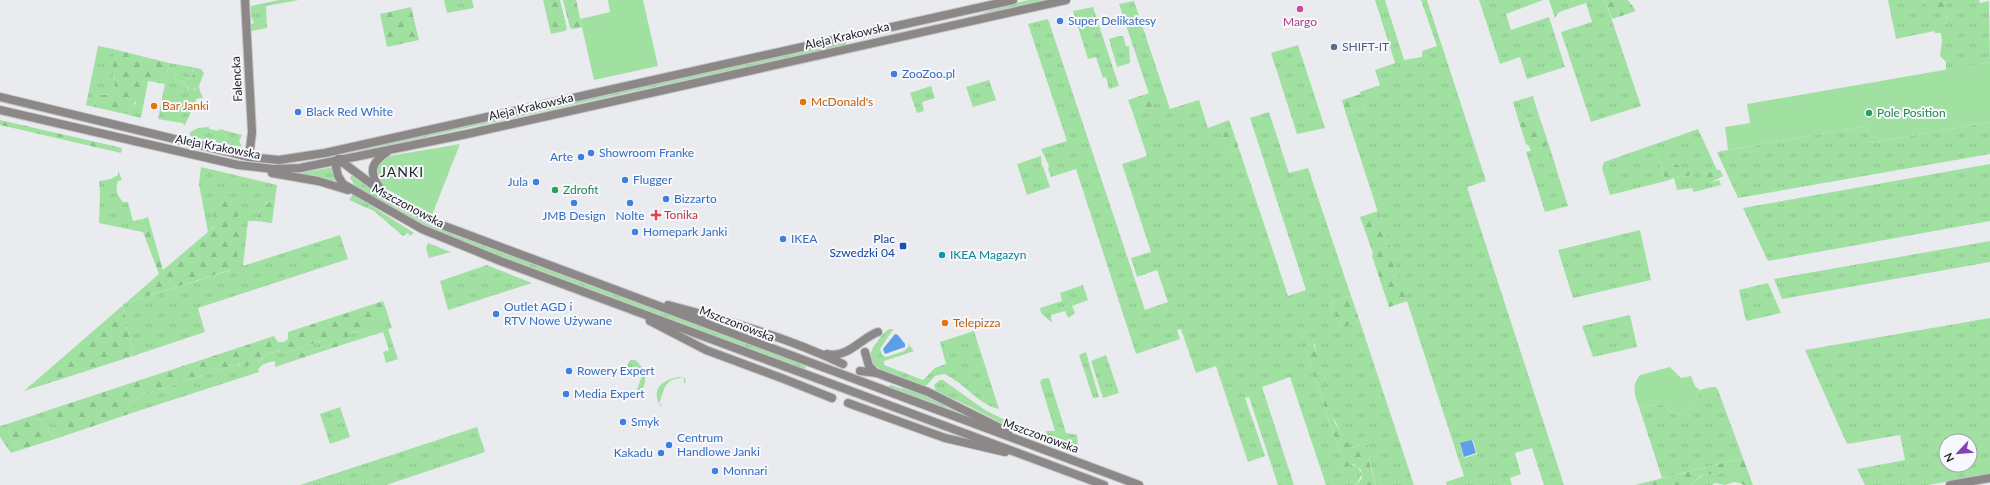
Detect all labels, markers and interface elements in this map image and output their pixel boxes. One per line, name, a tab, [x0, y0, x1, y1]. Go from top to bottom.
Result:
marker: Margo	[1295, 4, 1305, 14]
place label: Super Delikatesy	[1068, 13, 1157, 28]
place label: Margo	[1283, 14, 1317, 29]
marker: Super Delikatesy	[1055, 16, 1065, 26]
street label: Aleja Krakowska	[803, 18, 891, 53]
place label: SHIFT-IT	[1342, 39, 1389, 54]
marker: SHIFT-IT	[1329, 42, 1339, 52]
street label: Falencka	[228, 56, 245, 102]
place label: ZooZoo.pl	[902, 66, 955, 81]
marker: ZooZoo.pl	[889, 69, 899, 79]
street label: Aleja Krakowska	[487, 89, 575, 124]
place label: McDonald's	[811, 94, 873, 109]
marker: McDonald's	[798, 97, 808, 107]
place label: Bar Janki	[162, 98, 209, 113]
marker: Bar Janki	[149, 101, 159, 111]
place label: Black Red White	[306, 104, 393, 119]
place label: Pole Position	[1877, 105, 1946, 120]
marker: Black Red White	[293, 107, 303, 117]
marker: Pole Position	[1864, 108, 1874, 118]
street label: Aleja Krakowska	[174, 131, 262, 162]
place label: Showroom Franke	[599, 145, 694, 160]
marker: Showroom Franke	[586, 148, 596, 158]
place label: Arte	[550, 149, 573, 164]
marker: Arte	[576, 152, 586, 162]
district label: JANKI	[380, 163, 424, 180]
place label: Flugger	[633, 172, 673, 187]
place label: Jula	[508, 174, 528, 189]
marker: Flugger	[620, 175, 630, 185]
marker: Jula	[531, 177, 541, 187]
street label: Mszczonowska	[370, 180, 447, 231]
place label: Zdrofit	[563, 182, 599, 197]
marker: Zdrofit	[550, 185, 560, 195]
place label: Bizzarto	[674, 191, 717, 206]
marker: Bizzarto	[661, 194, 671, 204]
marker: JMB Design	[569, 198, 579, 208]
marker: Nolte	[625, 198, 635, 208]
place label: Tonika	[664, 207, 698, 222]
place label: JMB Design	[542, 208, 606, 223]
place label: Nolte	[615, 208, 645, 223]
marker: Tonika	[651, 210, 661, 220]
place label: Homepark Janki	[643, 224, 727, 239]
marker: Homepark Janki	[630, 227, 640, 237]
place label: IKEA	[791, 231, 818, 246]
place label: Plac Szwedzki 04	[829, 231, 895, 260]
marker: IKEA	[778, 234, 788, 244]
marker: Plac Szwedzki 04	[898, 241, 908, 251]
place label: IKEA Magazyn	[950, 247, 1026, 262]
marker: IKEA Magazyn	[937, 250, 947, 260]
place label: Outlet AGD i RTV Nowe Używane	[504, 299, 612, 328]
street label: Mszczonowska	[697, 302, 777, 345]
marker: Outlet AGD i RTV Nowe Używane	[491, 309, 501, 319]
place label: Telepizza	[953, 315, 1001, 330]
marker: Telepizza	[940, 318, 950, 328]
place label: Rowery Expert	[577, 363, 655, 378]
marker: Rowery Expert	[564, 366, 574, 376]
place label: Media Expert	[574, 386, 645, 401]
marker: Media Expert	[561, 389, 571, 399]
place label: Smyk	[631, 414, 660, 429]
street label: Mszczonowska	[1001, 415, 1081, 456]
marker: Smyk	[618, 417, 628, 427]
place label: Centrum Handlowe Janki	[677, 430, 760, 459]
north arrow	[1938, 433, 1978, 473]
marker: Centrum Handlowe Janki	[664, 440, 674, 450]
place label: Kakadu	[614, 445, 653, 460]
marker: Kakadu	[656, 448, 666, 458]
text: N	[1941, 451, 1956, 464]
place label: Monnari	[723, 463, 767, 478]
marker: Monnari	[710, 466, 720, 476]

